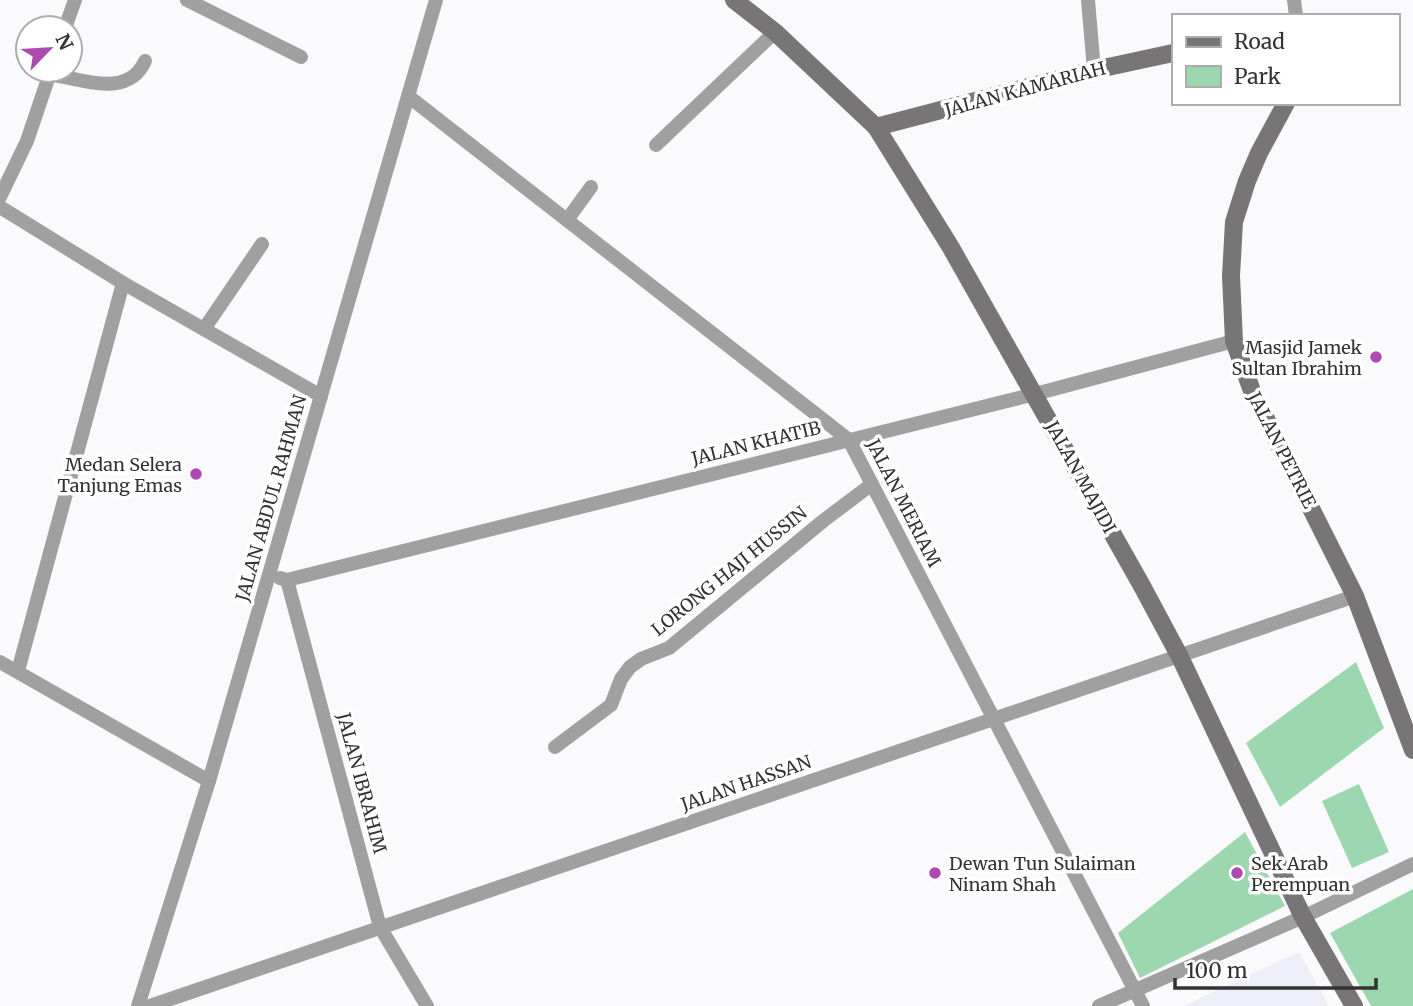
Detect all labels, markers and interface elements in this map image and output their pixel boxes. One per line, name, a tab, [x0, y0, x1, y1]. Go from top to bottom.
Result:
north arrow	[14, 14, 84, 84]
legend	[1172, 14, 1399, 105]
text: Road	[1234, 28, 1285, 55]
text: N	[50, 30, 78, 54]
street label: JALAN KAMARIAH	[941, 56, 1108, 122]
text: Park	[1234, 63, 1281, 90]
place label: Masjid Jamek Sultan Ibrahim	[1231, 336, 1363, 380]
marker: Masjid Jamek Sultan Ibrahim	[1368, 349, 1384, 365]
street label: JALAN PETRIE	[1242, 387, 1321, 512]
street label: JALAN ABDUL RAHMAN	[230, 392, 312, 605]
street label: JALAN KHATIB	[688, 416, 823, 470]
street label: JALAN MAJIDI	[1040, 416, 1121, 537]
street label: JALAN MERIAM	[861, 434, 946, 571]
place label: Medan Selera Tanjung Emas	[57, 453, 182, 497]
marker: Medan Selera Tanjung Emas	[188, 466, 204, 482]
street label: LORONG HAJI HUSSIN	[647, 501, 811, 641]
street label: JALAN IBRAHIM	[332, 709, 392, 856]
street label: JALAN HASSAN	[677, 750, 814, 816]
place label: Dewan Tun Sulaiman Ninam Shah	[949, 852, 1136, 896]
place label: Sek Arab Perempuan	[1251, 852, 1350, 896]
marker: Dewan Tun Sulaiman Ninam Shah	[927, 865, 943, 881]
marker: Sek Arab Perempuan	[1229, 865, 1245, 881]
scale bar	[1175, 946, 1376, 990]
text: 100 m	[1186, 957, 1248, 984]

